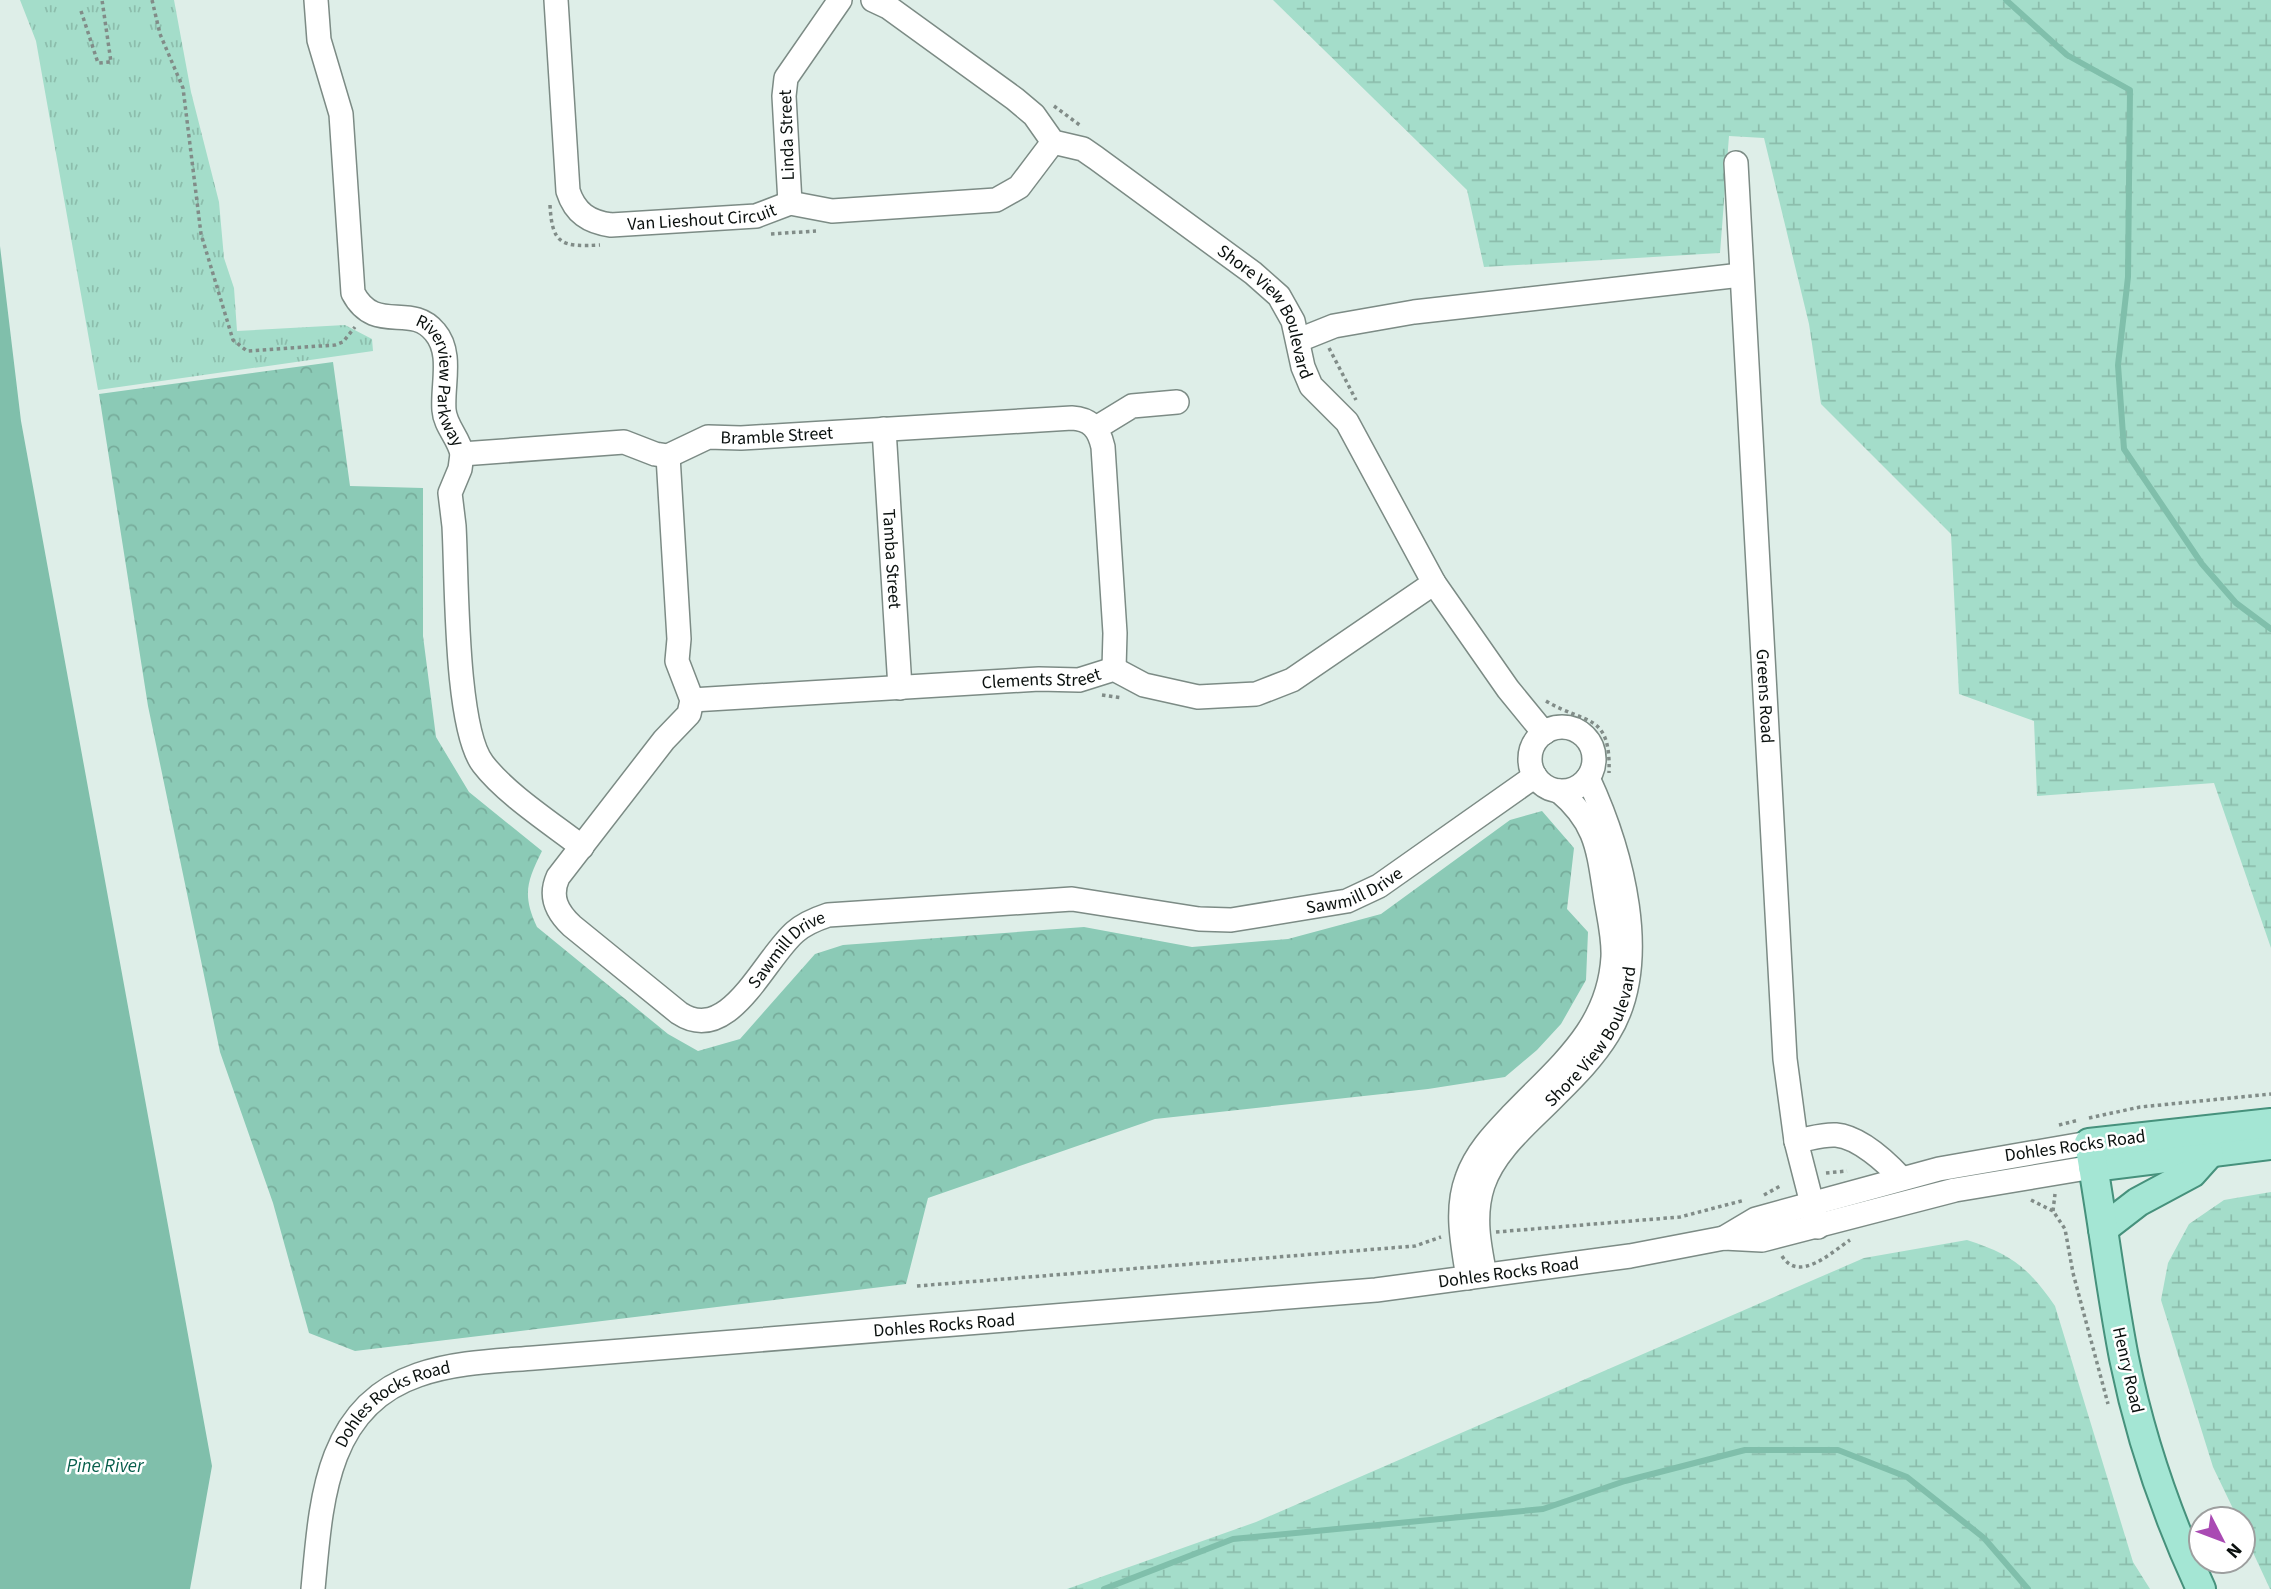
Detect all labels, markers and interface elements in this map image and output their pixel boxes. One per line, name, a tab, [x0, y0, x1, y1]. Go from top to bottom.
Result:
street label: Linda Street	[773, 89, 801, 181]
street label: Van Lieshout Circuit	[627, 197, 780, 236]
street label: Shore View Boulevard	[1212, 238, 1319, 383]
street label: Riverview Parkway	[412, 308, 471, 451]
street label: Bramble Street	[720, 420, 834, 451]
street label: Tamba Street	[876, 508, 908, 609]
street label: Greens Road	[1750, 648, 1780, 744]
street label: Clements Street	[981, 661, 1104, 695]
street label: Sawmill Drive	[1304, 861, 1408, 920]
street label: Sawmill Drive	[742, 905, 829, 994]
street label: Shore View Boulevard	[1539, 965, 1642, 1112]
street label: Dohles Rocks Road	[2003, 1124, 2147, 1168]
street label: Dohles Rocks Road	[1436, 1250, 1581, 1294]
street label: Dohles Rocks Road	[872, 1307, 1016, 1343]
street label: Henry Road	[2106, 1324, 2150, 1416]
street label: Dohles Rocks Road	[328, 1354, 453, 1452]
water label: Pine River	[67, 1453, 145, 1480]
north arrow	[2187, 1505, 2257, 1575]
text: N	[2219, 1537, 2248, 1564]

